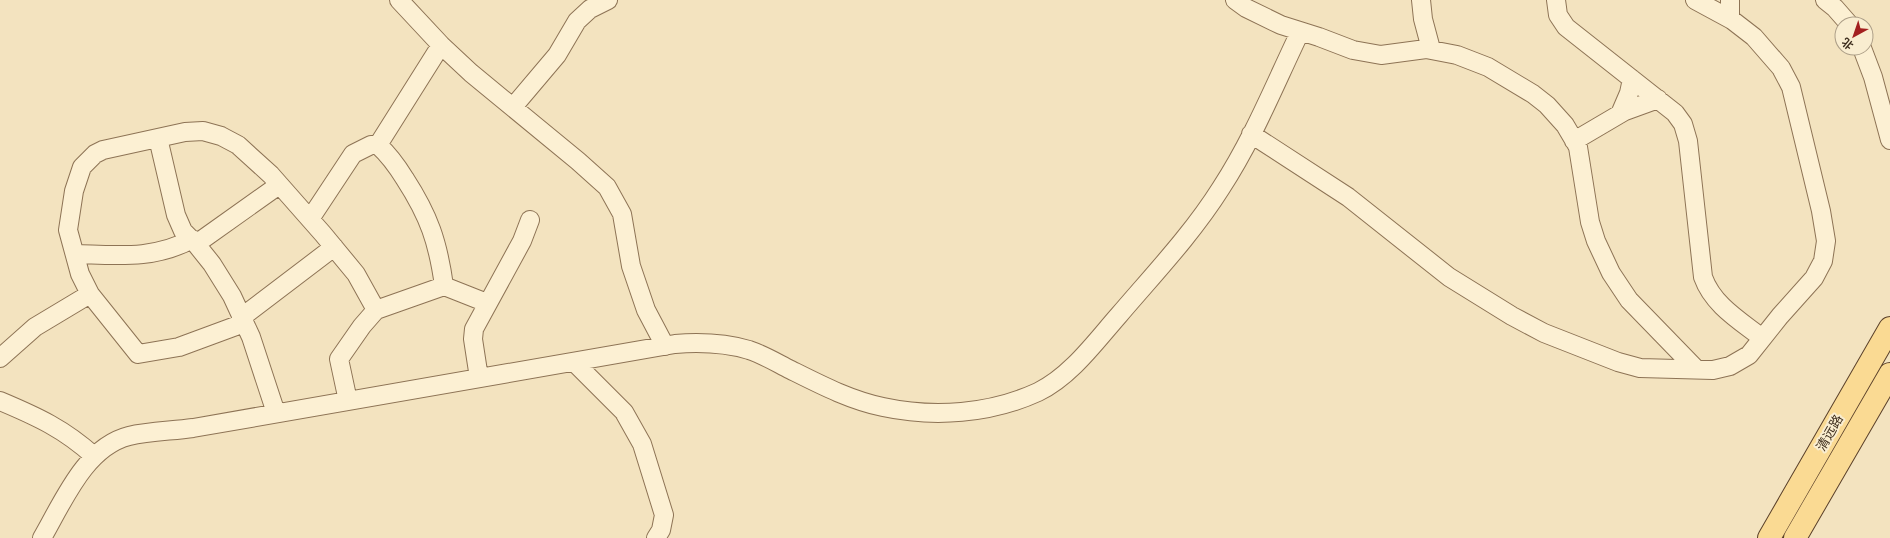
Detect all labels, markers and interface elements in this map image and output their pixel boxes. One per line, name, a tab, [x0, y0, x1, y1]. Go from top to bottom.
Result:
north arrow	[1834, 16, 1874, 56]
text: 北	[1838, 33, 1858, 53]
street label: 清远路	[1812, 411, 1848, 455]

